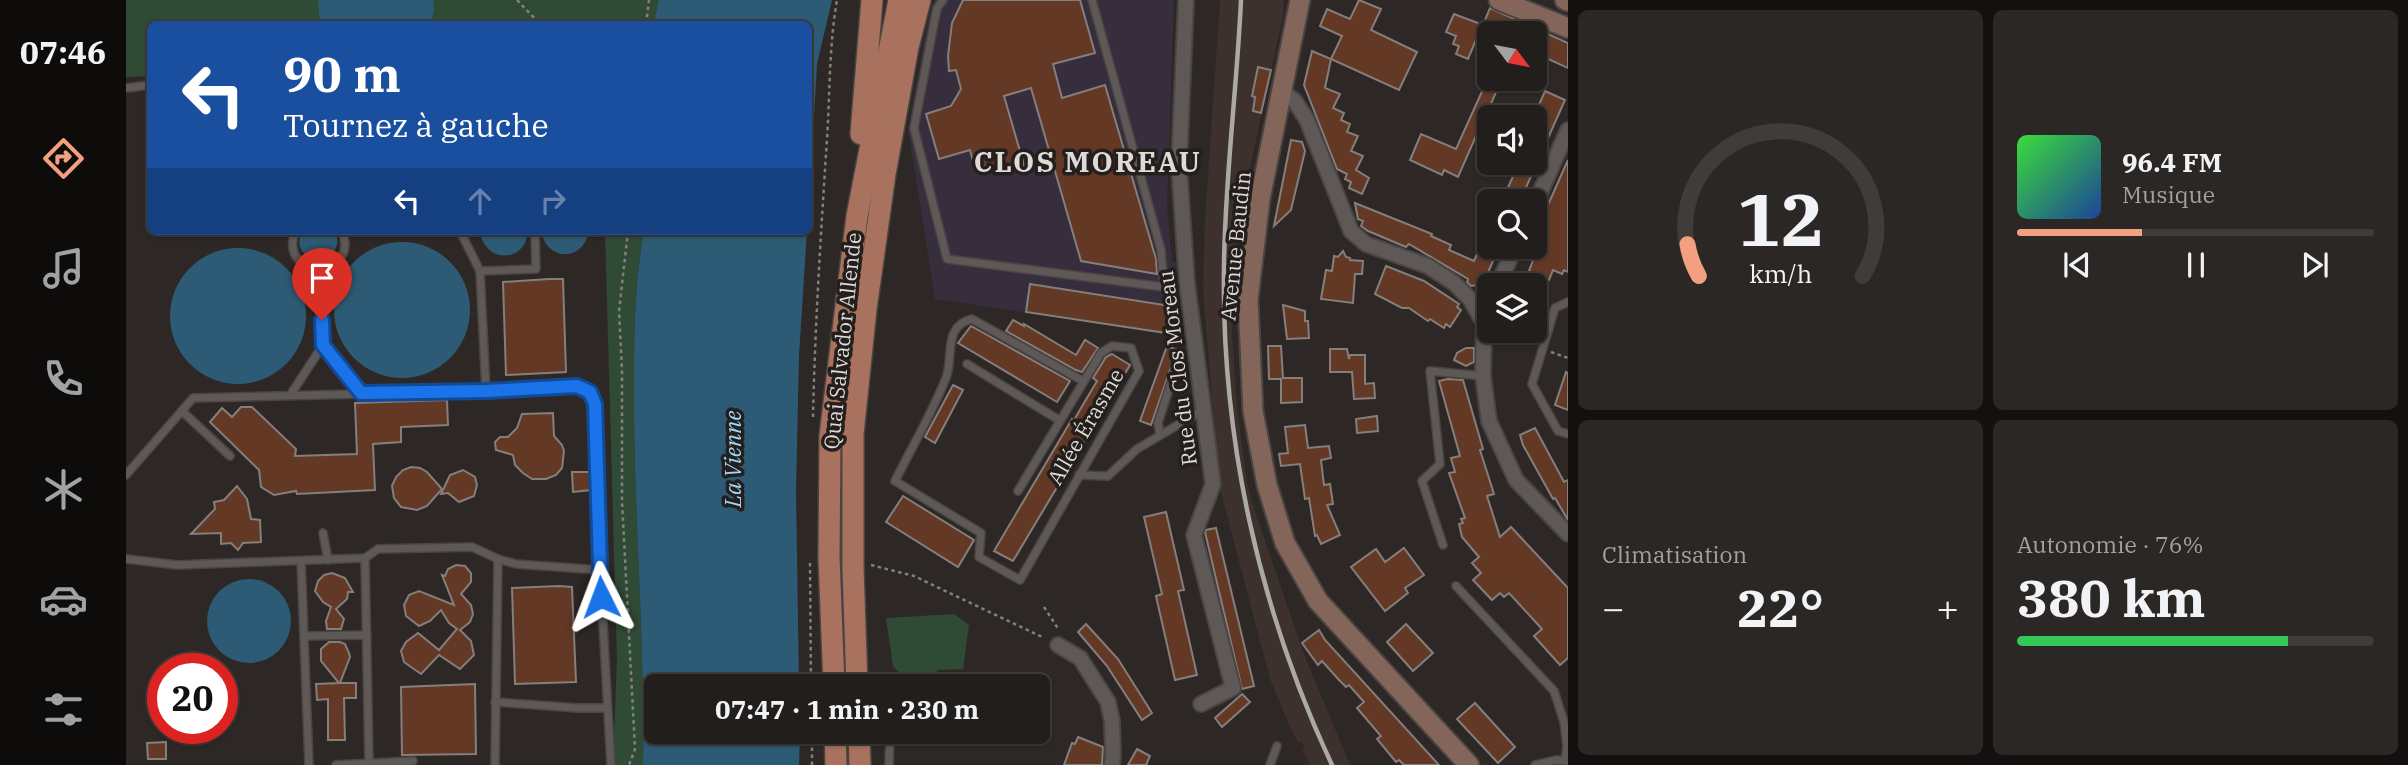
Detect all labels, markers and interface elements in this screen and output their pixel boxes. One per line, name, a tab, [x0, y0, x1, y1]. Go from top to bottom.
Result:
north arrow	[1477, 21, 1547, 91]
map controls	[1477, 21, 1547, 343]
text: 07:46	[20, 31, 106, 73]
text: 90 m	[283, 42, 401, 105]
icon: left	[168, 49, 259, 140]
text: Tournez à gauche	[283, 104, 549, 146]
button: sound	[1477, 105, 1547, 175]
icon: directions	[39, 134, 88, 183]
district label: CLOS MOREAU	[974, 143, 1202, 180]
text: 96.4 FM	[2122, 145, 2222, 179]
street label: Avenue Baudin	[1213, 170, 1257, 322]
text: 12	[1737, 171, 1824, 266]
text: Musique	[2122, 179, 2215, 209]
icon: left	[388, 182, 426, 220]
icon: ahead	[461, 182, 499, 220]
icon: right	[534, 182, 572, 220]
button: search	[1477, 189, 1547, 259]
street label: Quai Salvador Allende	[817, 231, 867, 451]
icon: music	[39, 244, 88, 293]
icon: previous	[2058, 246, 2096, 284]
icon: pause	[2177, 246, 2215, 284]
icon: next	[2296, 246, 2334, 284]
pin	[292, 248, 352, 320]
text: km/h	[1749, 257, 1812, 290]
icon: arrive	[303, 259, 341, 297]
street label: Rue du Clos Moreau	[1151, 269, 1203, 467]
button: layers	[1477, 273, 1547, 343]
icon: phone	[39, 354, 88, 403]
street label: Allée Érasme	[1041, 363, 1130, 490]
water label: La Vienne	[717, 411, 747, 508]
icon: climate	[39, 465, 88, 514]
text: Autonomie · 76%	[2017, 529, 2204, 559]
text: Climatisation	[1602, 539, 1747, 569]
position arrow	[564, 560, 638, 634]
text: 380 km	[2017, 564, 2206, 631]
text: 22°	[1737, 574, 1824, 641]
icon: car	[39, 575, 88, 624]
text: −	[1602, 583, 1625, 632]
text: +	[1936, 583, 1959, 632]
speed limit sign: 20	[147, 653, 238, 744]
icon: filters	[39, 685, 88, 734]
text: 07:47 · 1 min · 230 m	[715, 692, 979, 726]

